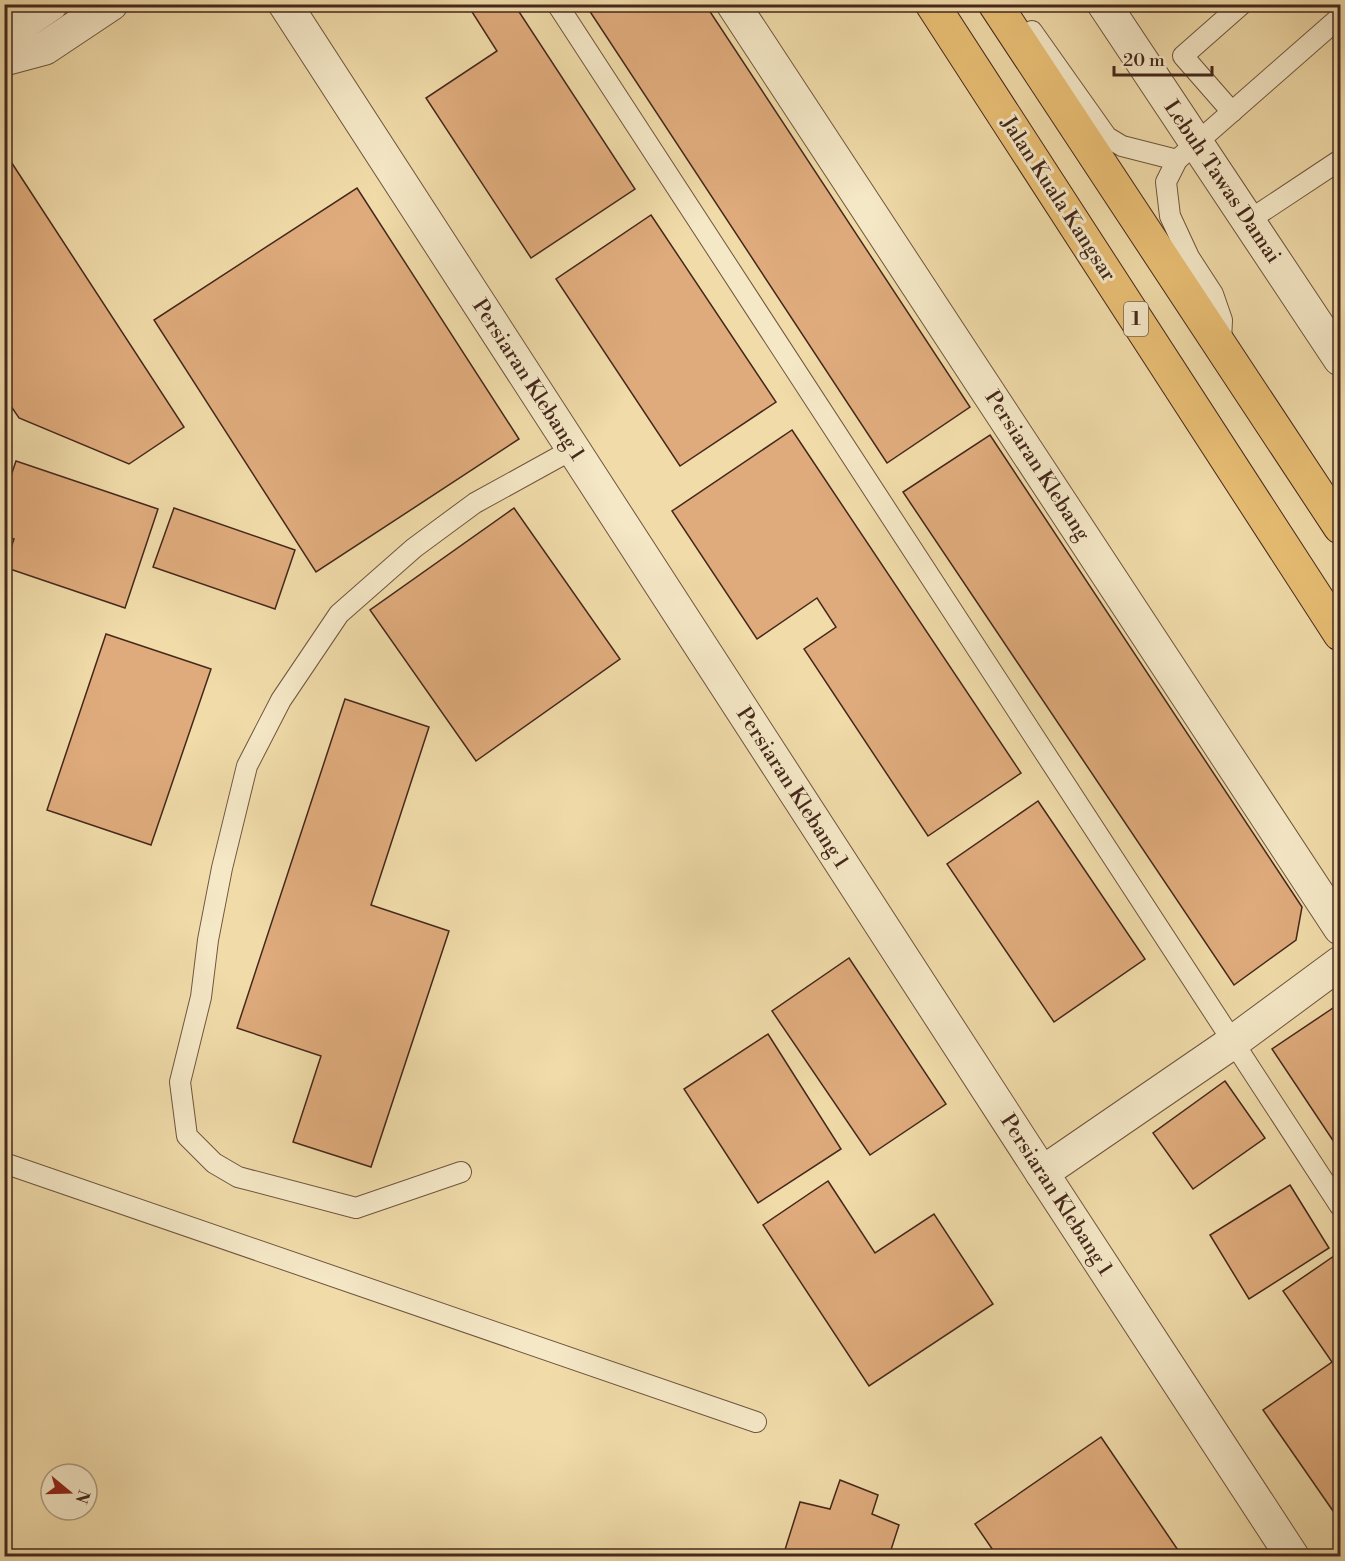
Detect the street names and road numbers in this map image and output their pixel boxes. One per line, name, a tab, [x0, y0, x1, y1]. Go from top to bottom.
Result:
street label: Lebuh Tawas Damai	[1158, 96, 1286, 268]
street label: Jalan Kuala Kangsar	[994, 111, 1121, 286]
street label: Persiaran Klebang 1	[466, 294, 590, 466]
road number: 1	[1124, 302, 1148, 336]
street label: Persiaran Klebang	[979, 386, 1095, 546]
street label: Persiaran Klebang 1	[730, 702, 854, 874]
street label: Persiaran Klebang 1	[994, 1109, 1118, 1281]

